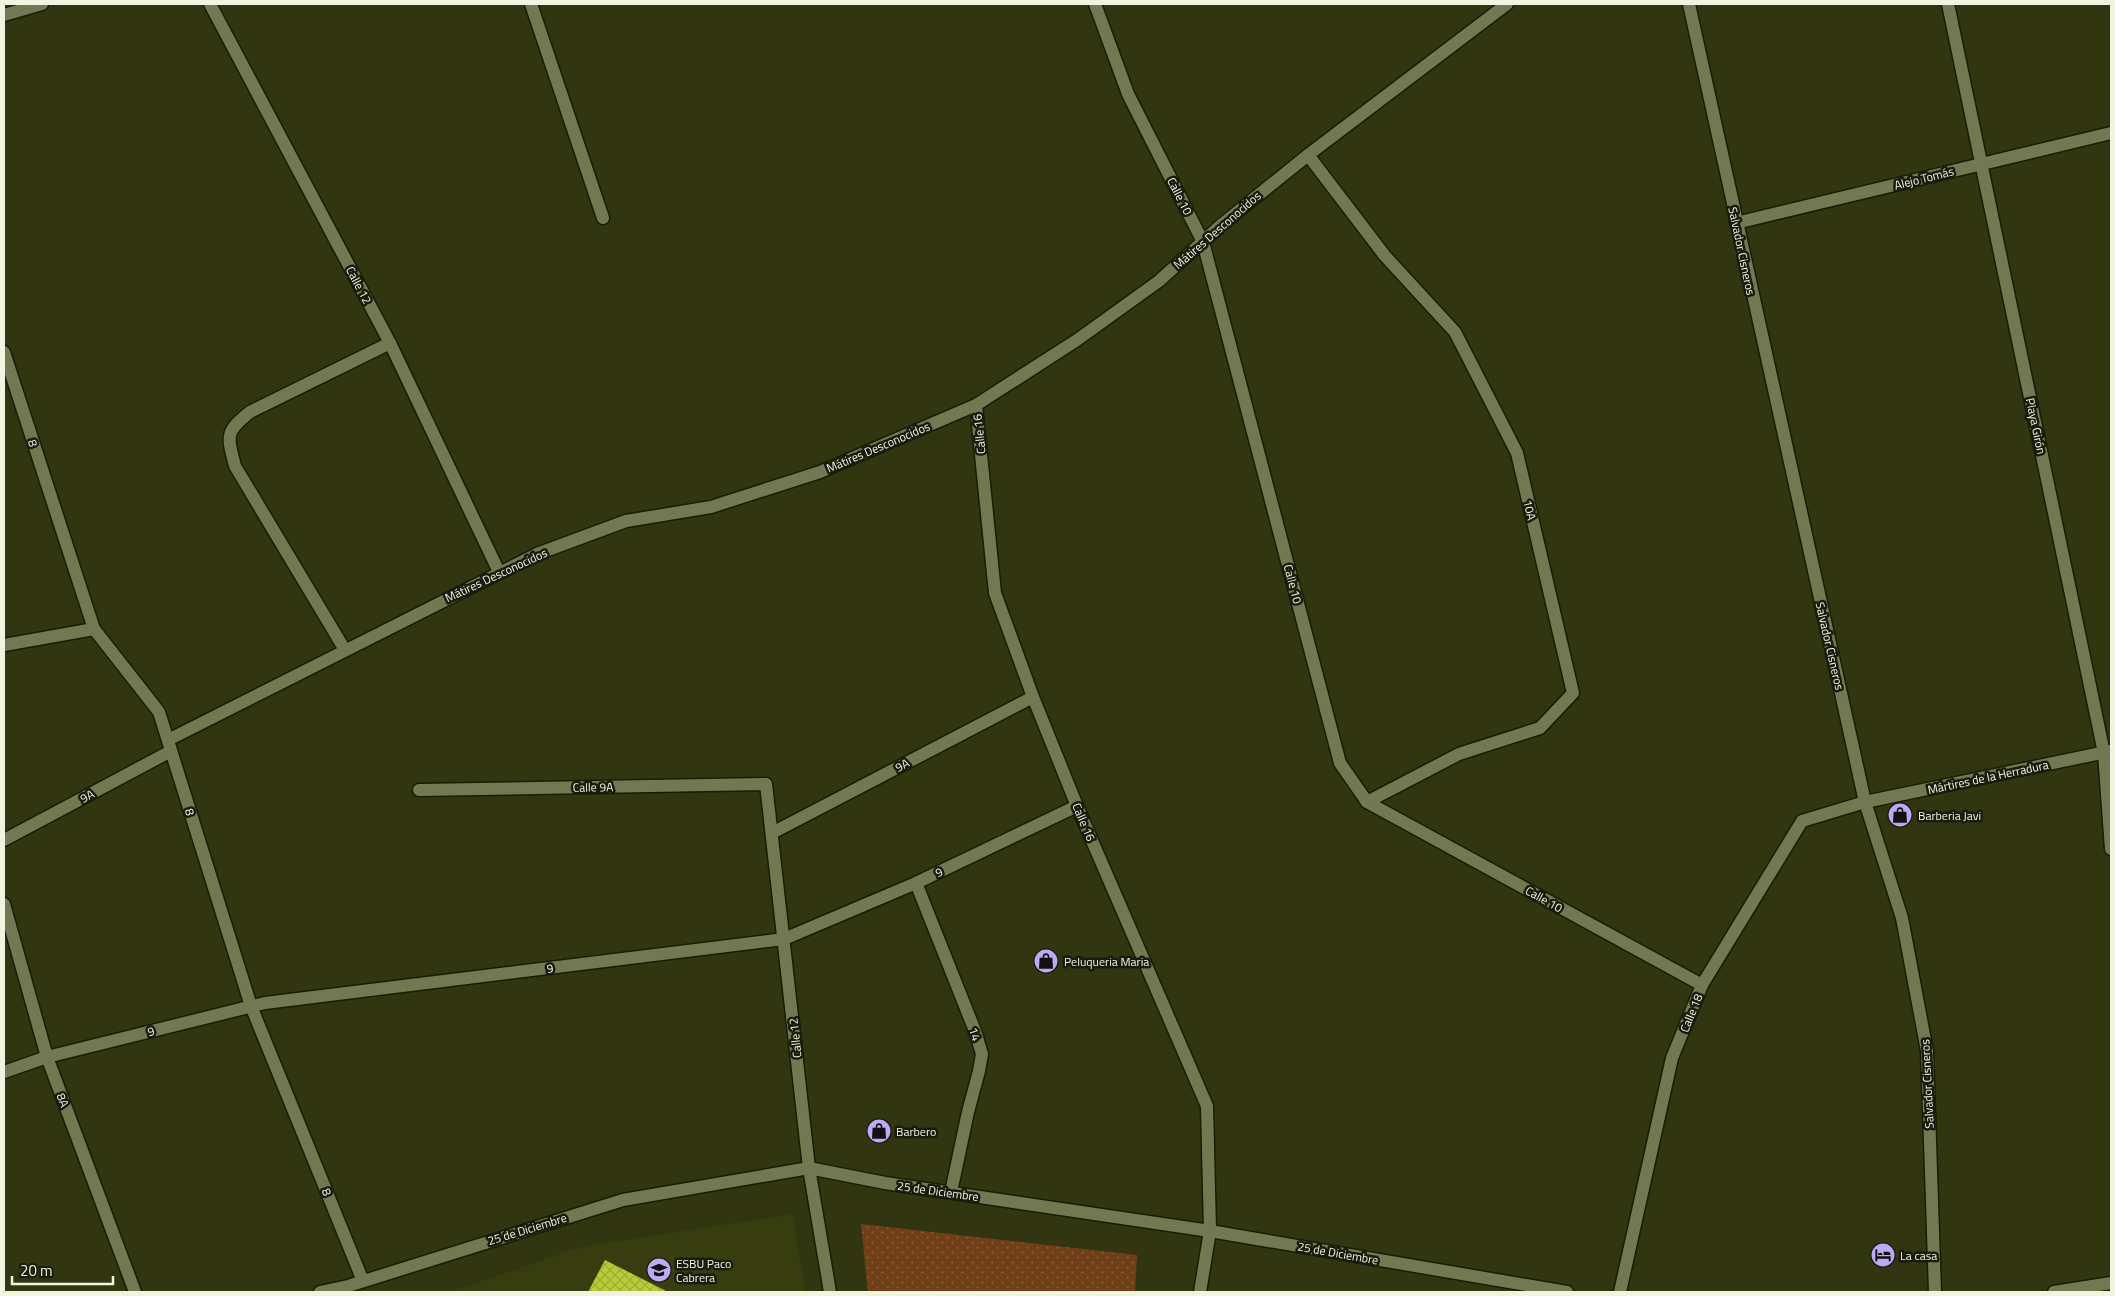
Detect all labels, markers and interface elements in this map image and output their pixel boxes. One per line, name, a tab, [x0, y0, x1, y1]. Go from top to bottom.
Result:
street label: Alejo Tomás	[1892, 161, 1956, 195]
street label: Calle 10	[1162, 174, 1198, 218]
street label: Mátires Desconocidos	[1169, 186, 1265, 274]
street label: Salvador Cisneros	[1723, 205, 1761, 297]
street label: Calle 12	[341, 263, 377, 307]
street label: Playa Girón	[2021, 396, 2051, 456]
street label: Calle 16	[967, 413, 991, 455]
street label: Mátires Desconocidos	[823, 416, 933, 477]
street label: 8	[23, 437, 43, 449]
street label: 10A	[1518, 498, 1542, 522]
street label: Mátires Desconocidos	[442, 543, 551, 607]
street label: Calle 10	[1279, 562, 1307, 606]
street label: Salvador Cisneros	[1811, 600, 1849, 692]
street label: 9A	[891, 753, 913, 777]
street label: Mártires de la Herradura	[1926, 755, 2050, 799]
street label: Calle 9A	[573, 777, 613, 797]
street label: 9A	[76, 784, 98, 808]
street label: Calle 16	[1067, 800, 1101, 844]
shop icon: Barberia Javi	[1887, 802, 1913, 828]
street label: 8	[180, 806, 200, 818]
place label: Barberia Javi	[1918, 806, 1981, 825]
street label: 9	[932, 862, 946, 882]
street label: Calle 10	[1522, 881, 1566, 917]
shop icon: Peluqueria Maria	[1033, 948, 1059, 974]
place label: Peluqueria Maria	[1064, 952, 1149, 971]
street label: 9	[546, 958, 555, 978]
street label: Calle 18	[1675, 991, 1707, 1035]
street label: Calle 12	[783, 1017, 807, 1059]
street label: 9	[145, 1021, 157, 1041]
street label: 14	[964, 1025, 986, 1044]
street label: Salvador Cisneros	[1915, 1038, 1939, 1129]
street label: 8A	[52, 1090, 74, 1110]
shop icon: Barbero	[866, 1118, 892, 1144]
place label: Barbero	[896, 1122, 936, 1141]
street label: 25 de Diciembre	[896, 1176, 980, 1206]
street label: 8	[317, 1185, 337, 1199]
street label: 25 de Diciembre	[485, 1208, 569, 1250]
street label: 25 de Diciembre	[1296, 1237, 1380, 1269]
hotel icon: La casa	[1870, 1242, 1896, 1268]
place label: La casa	[1900, 1246, 1937, 1265]
scale bar	[12, 1254, 114, 1286]
place label: ESBU Paco Cabrera	[676, 1254, 731, 1287]
school or university icon: ESBU Paco Cabrera	[646, 1257, 672, 1283]
text: 20 m	[20, 1259, 53, 1282]

